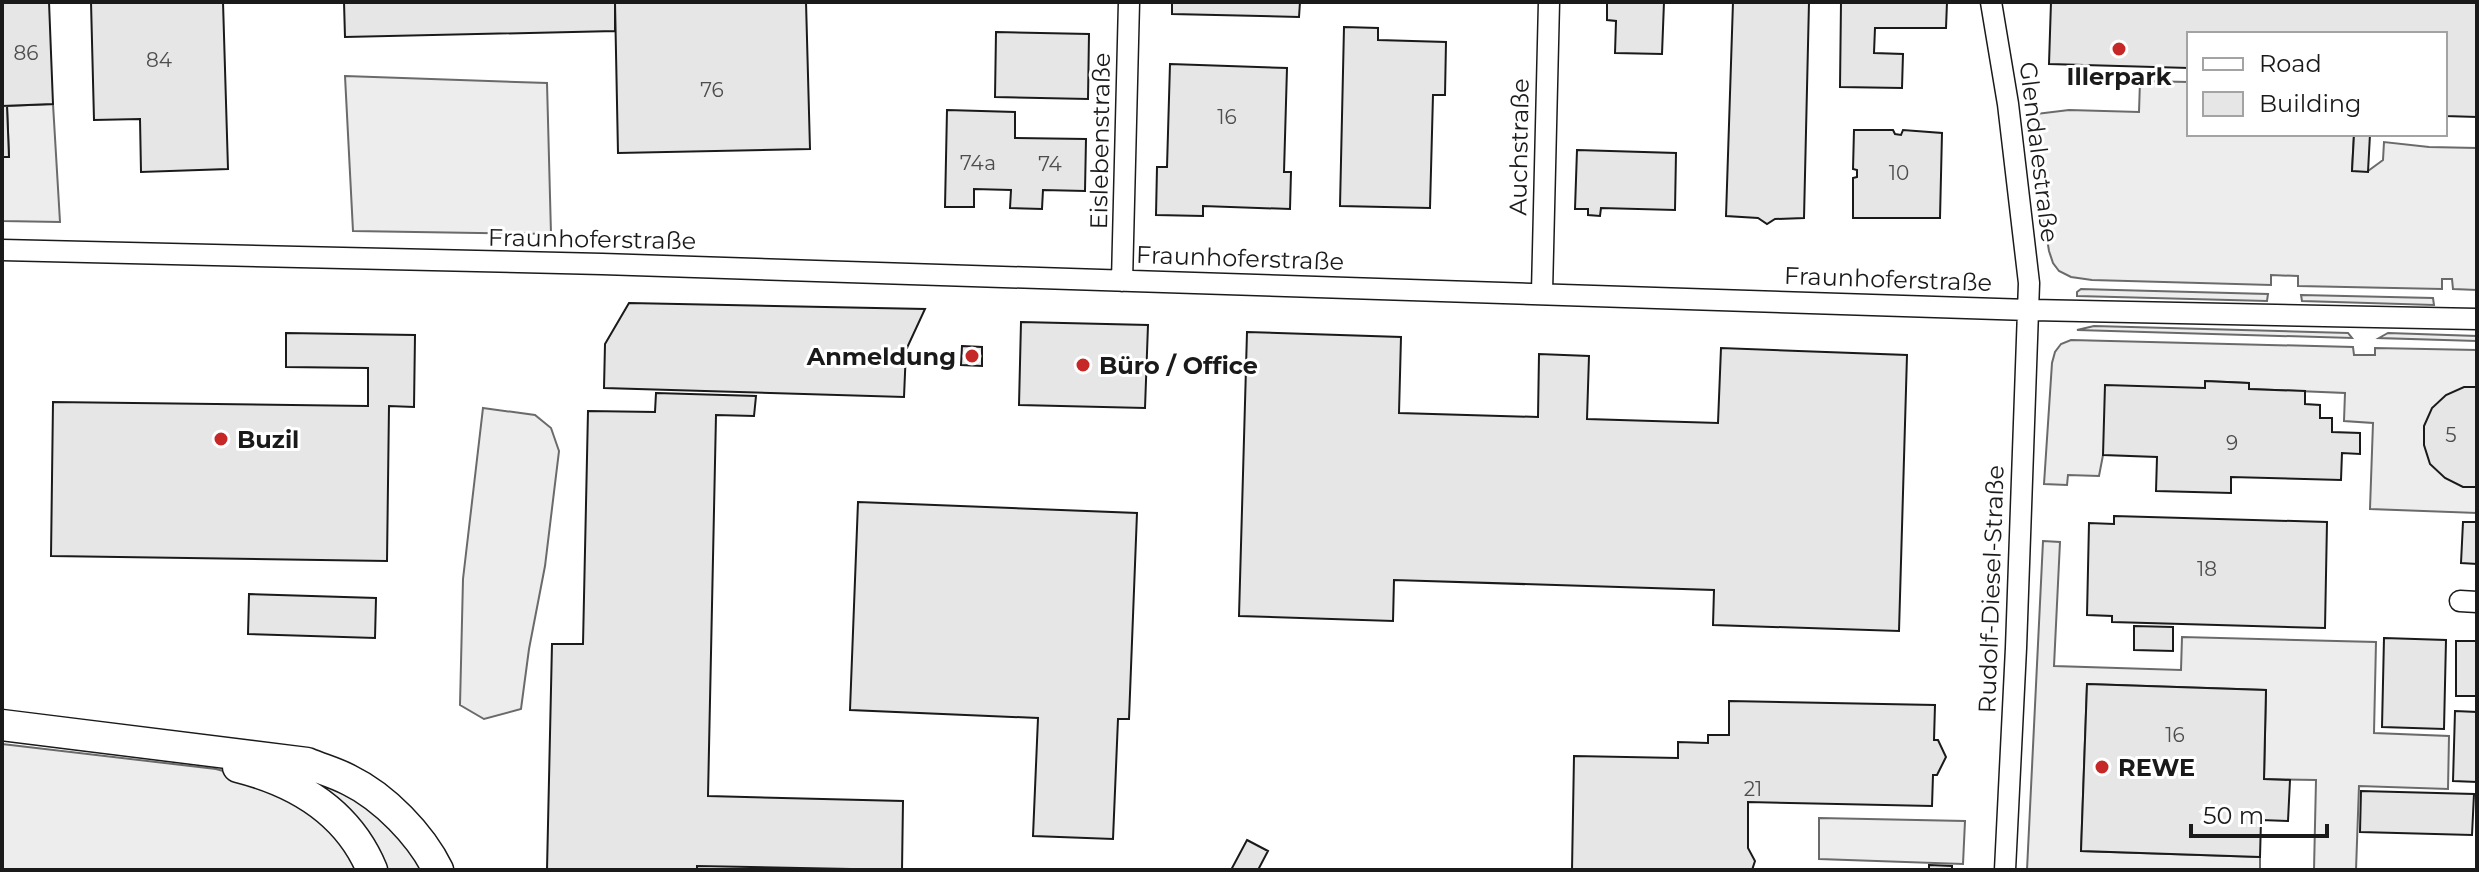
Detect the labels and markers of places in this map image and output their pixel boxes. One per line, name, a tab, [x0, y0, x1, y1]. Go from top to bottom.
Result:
marker: Illerpark	[2110, 40, 2128, 58]
place label: Illerpark	[2067, 62, 2172, 91]
place label: Anmeldung	[806, 342, 956, 371]
marker: Anmeldung	[963, 347, 981, 365]
place label: Büro / Office	[1099, 351, 1258, 380]
marker: Büro / Office	[1074, 356, 1092, 374]
place label: Buzil	[237, 425, 299, 454]
marker: Buzil	[212, 430, 230, 448]
place label: REWE	[2118, 753, 2195, 782]
marker: REWE	[2093, 758, 2111, 776]

